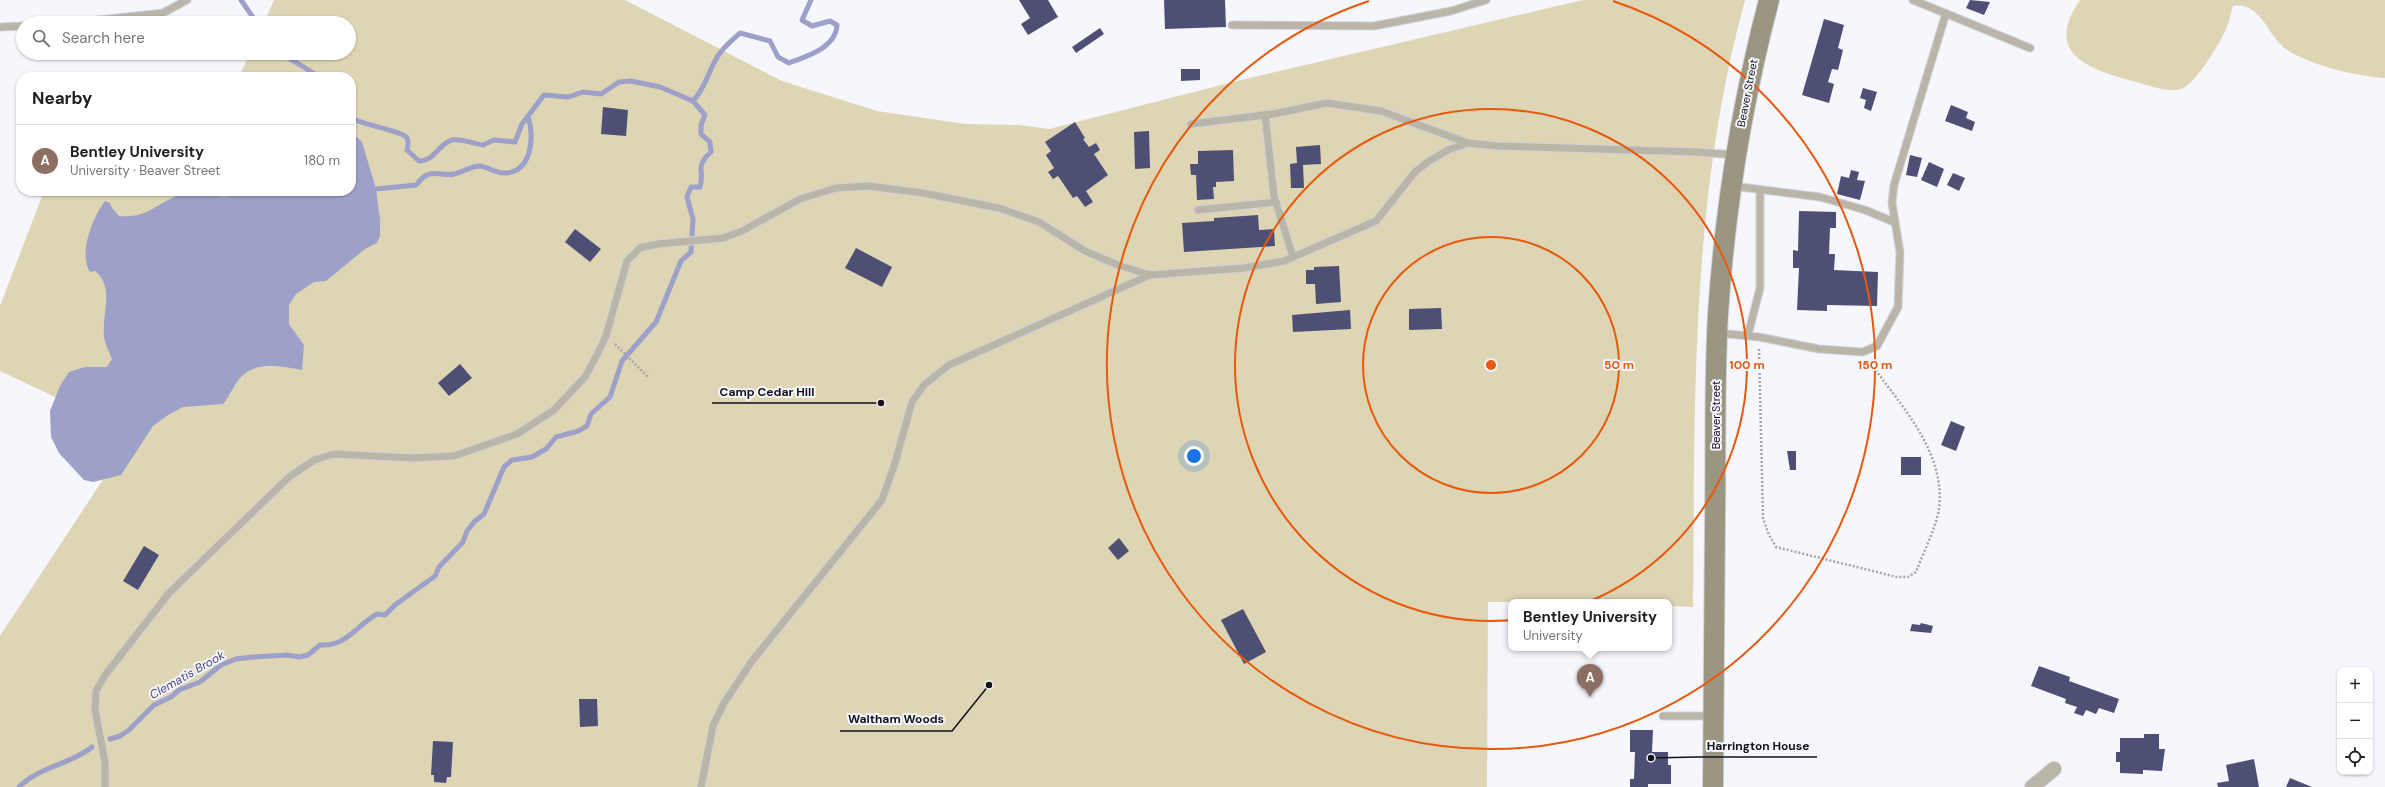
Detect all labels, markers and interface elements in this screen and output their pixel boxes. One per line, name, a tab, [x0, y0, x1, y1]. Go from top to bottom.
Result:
search box	[16, 16, 356, 60]
icon: search	[30, 27, 52, 49]
text: Search here	[62, 28, 145, 48]
street label: Beaver Street	[1734, 58, 1760, 128]
text: Nearby	[32, 87, 92, 109]
text: Bentley University	[70, 142, 204, 162]
text: A	[40, 152, 50, 169]
text: 180 m	[304, 152, 340, 169]
text: University · Beaver Street	[70, 162, 220, 179]
text: 50 m	[1604, 357, 1634, 373]
text: 100 m	[1729, 357, 1765, 373]
text: 150 m	[1858, 357, 1892, 373]
centre of rings	[1484, 358, 1498, 372]
callout: Camp Cedar Hill	[712, 379, 823, 403]
street label: Beaver Street	[1709, 381, 1723, 449]
text: Camp Cedar Hill	[720, 384, 814, 400]
your location	[1184, 446, 1204, 466]
popup	[1508, 599, 1672, 651]
text: Bentley University	[1523, 607, 1657, 627]
text: University	[1523, 627, 1583, 644]
water label: Clematis Brook	[147, 647, 228, 703]
pin: A	[1577, 664, 1603, 697]
map controls	[2337, 667, 2373, 775]
button: +	[2337, 667, 2373, 703]
button: −	[2337, 703, 2373, 739]
callout: Waltham Woods	[840, 707, 952, 731]
text: Waltham Woods	[848, 711, 944, 727]
callout: Harrington House	[1698, 733, 1817, 757]
text: Harrington House	[1707, 738, 1809, 754]
button: locate	[2337, 739, 2373, 775]

